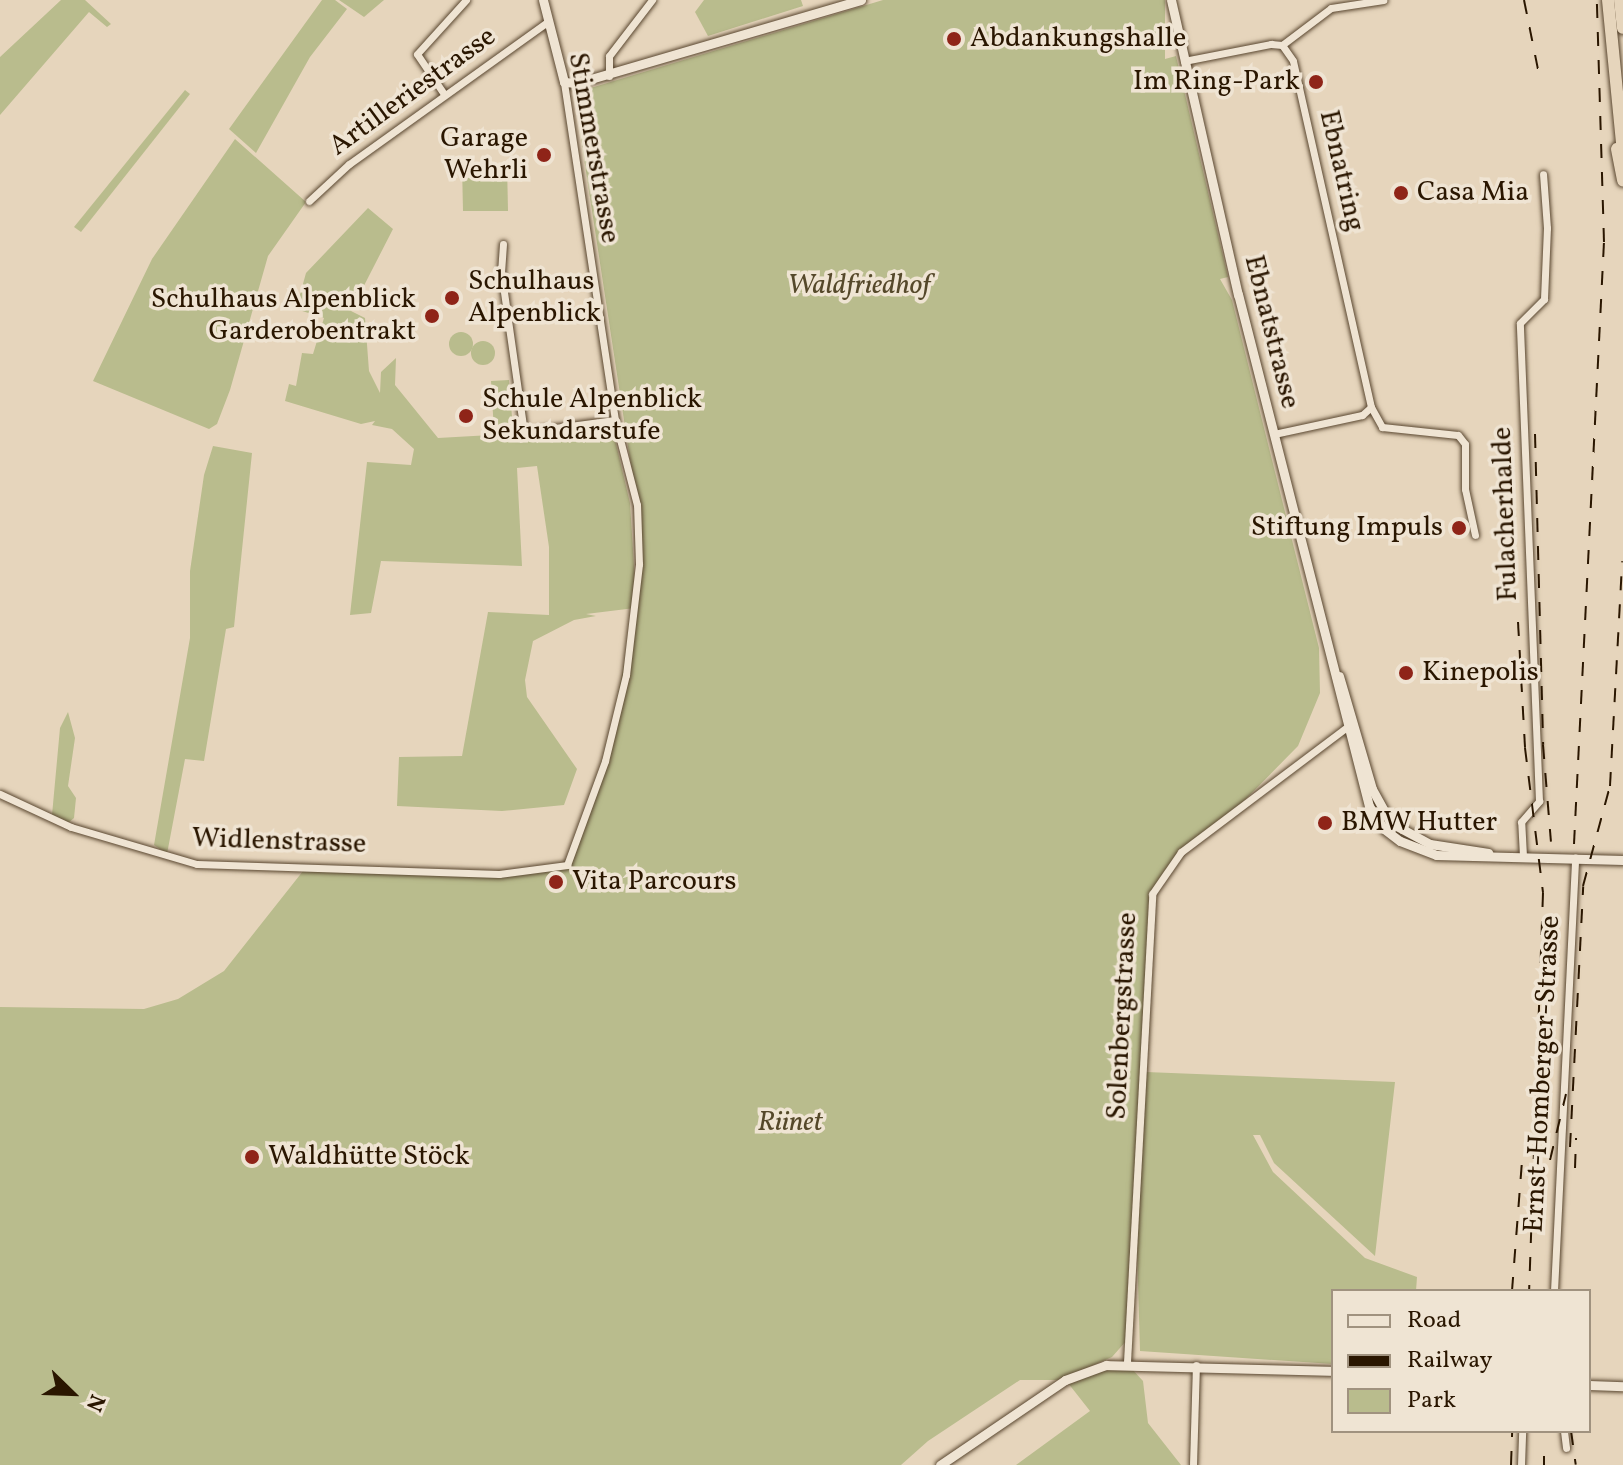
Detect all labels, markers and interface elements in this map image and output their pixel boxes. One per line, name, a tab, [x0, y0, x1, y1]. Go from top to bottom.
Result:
street label: Artilleriestrasse	[323, 20, 503, 164]
place label: Abdankungshalle	[970, 22, 1186, 56]
marker: Abdankungshalle	[945, 30, 963, 48]
street label: Stimmerstrasse	[560, 50, 626, 246]
place label: Im Ring-Park	[1133, 65, 1300, 99]
marker: Im Ring-Park	[1307, 73, 1325, 91]
street label: Ebnatring	[1311, 107, 1371, 235]
place label: Garage Wehrli	[440, 122, 528, 188]
marker: Garage Wehrli	[535, 146, 553, 164]
place label: Casa Mia	[1417, 176, 1529, 210]
marker: Casa Mia	[1392, 184, 1410, 202]
street label: Ebnatstrasse	[1236, 252, 1306, 412]
place label: Schulhaus Alpenblick	[468, 265, 601, 331]
park label: Waldfriedhof	[787, 269, 931, 303]
place label: Schulhaus Alpenblick Garderobentrakt	[151, 283, 416, 349]
marker: Schulhaus Alpenblick	[443, 289, 461, 307]
marker: Schulhaus Alpenblick Garderobentrakt	[423, 307, 441, 325]
place label: Schule Alpenblick Sekundarstufe	[482, 383, 702, 449]
marker: Schule Alpenblick Sekundarstufe	[457, 407, 475, 425]
street label: Fulacherhalde	[1486, 426, 1526, 602]
place label: Stiftung Impuls	[1251, 511, 1443, 545]
marker: Stiftung Impuls	[1450, 519, 1468, 537]
place label: Kinepolis	[1422, 656, 1539, 690]
marker: Kinepolis	[1397, 664, 1415, 682]
place label: BMW Hutter	[1341, 806, 1498, 840]
marker: BMW Hutter	[1316, 814, 1334, 832]
street label: Widlenstrasse	[191, 822, 367, 862]
place label: Vita Parcours	[572, 865, 736, 899]
marker: Vita Parcours	[547, 873, 565, 891]
street label: Solenbergstrasse	[1101, 911, 1145, 1121]
street label: Ernst-Homberger-Strasse	[1518, 914, 1568, 1234]
park label: Riinet	[757, 1106, 823, 1140]
place label: Waldhütte Stöck	[268, 1140, 470, 1174]
marker: Waldhütte Stöck	[243, 1148, 261, 1166]
legend	[1331, 1289, 1591, 1433]
text: Road	[1407, 1304, 1461, 1338]
text: Railway	[1407, 1344, 1493, 1378]
north arrow	[32, 1353, 112, 1433]
text: Park	[1407, 1384, 1456, 1418]
text: N	[77, 1389, 112, 1416]

